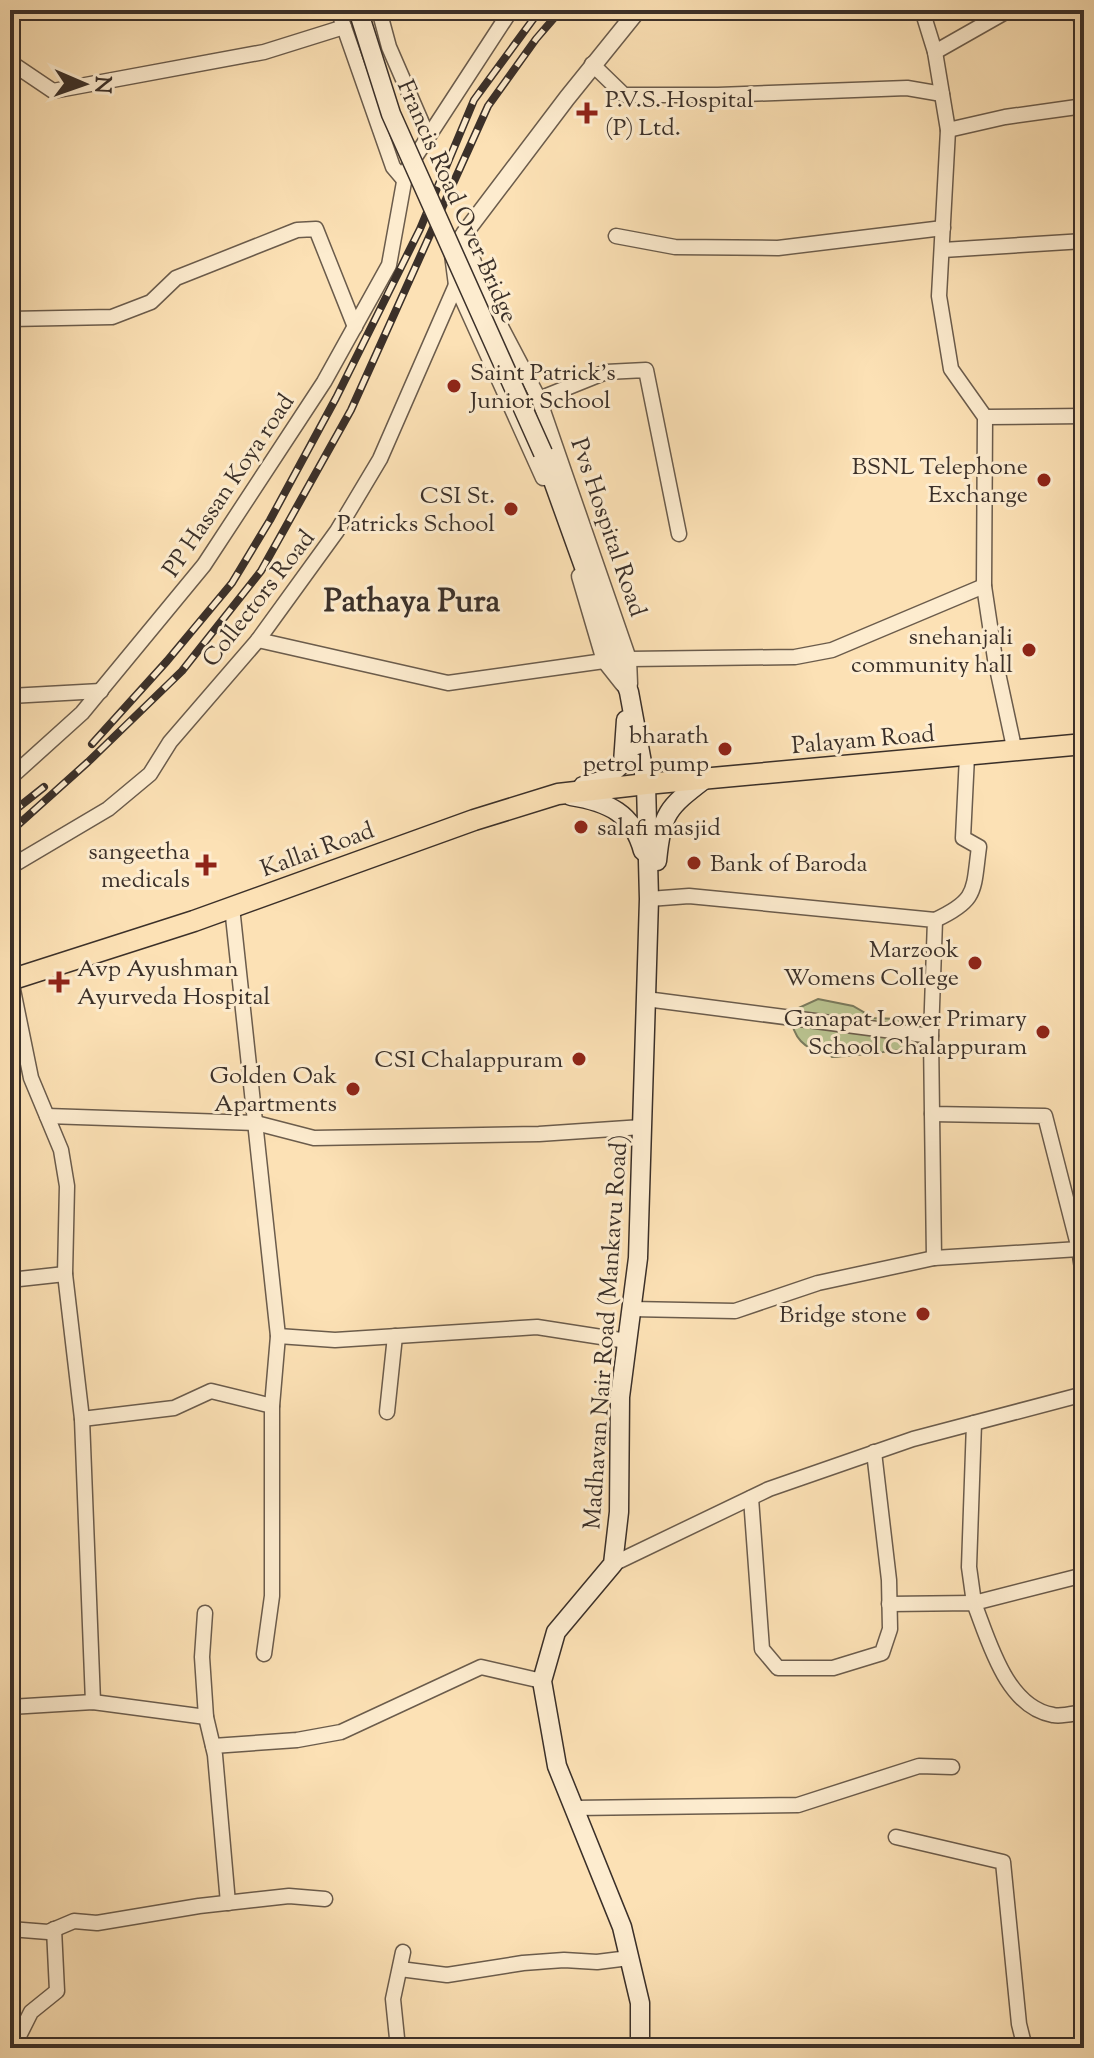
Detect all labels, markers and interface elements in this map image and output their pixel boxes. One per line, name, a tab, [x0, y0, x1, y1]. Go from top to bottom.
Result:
north arrow	[44, 44, 124, 124]
text: N	[85, 75, 117, 94]
street label: Francis Road Over Bridge	[387, 75, 525, 329]
place label: P.V.S. Hospital (P) Ltd.	[605, 84, 754, 146]
marker: P.V.S. Hospital (P) Ltd.	[576, 102, 598, 124]
place label: Saint Patrick's Junior School	[468, 357, 616, 419]
marker: Saint Patrick's Junior School	[445, 377, 463, 395]
street label: PP Hassan Koya road	[156, 387, 304, 585]
street label: Pvs Hospital Road	[561, 434, 654, 622]
place label: BSNL Telephone Exchange	[852, 451, 1028, 513]
marker: BSNL Telephone Exchange	[1035, 471, 1053, 489]
place label: CSI St. Patricks School	[337, 480, 495, 542]
marker: CSI St. Patricks School	[502, 500, 520, 518]
street label: Collectors Road	[195, 523, 324, 675]
district label: Pathaya Pura	[324, 580, 500, 626]
place label: snehanjali community hall	[851, 621, 1013, 683]
marker: snehanjali community hall	[1020, 641, 1038, 659]
street label: Palayam Road	[790, 718, 937, 764]
place label: bharath petrol pump	[583, 720, 709, 782]
marker: bharath petrol pump	[716, 740, 734, 758]
place label: salafi masjid	[597, 812, 721, 846]
street label: Kallai Road	[256, 814, 380, 887]
marker: salafi masjid	[572, 818, 590, 836]
place label: sangeetha medicals	[88, 836, 190, 898]
place label: Bank of Baroda	[710, 848, 868, 882]
marker: Bank of Baroda	[685, 854, 703, 872]
marker: sangeetha medicals	[197, 856, 215, 874]
place label: Marzook Womens College	[783, 934, 959, 996]
place label: Avp Ayushman Ayurveda Hospital	[77, 953, 271, 1015]
marker: Marzook Womens College	[966, 954, 984, 972]
marker: Avp Ayushman Ayurveda Hospital	[48, 971, 70, 993]
place label: Ganapat Lower Primary School Chalappuram	[784, 1003, 1027, 1065]
marker: Ganapat Lower Primary School Chalappuram	[1034, 1023, 1052, 1041]
place label: CSI Chalappuram	[374, 1044, 563, 1078]
marker: CSI Chalappuram	[570, 1050, 588, 1068]
place label: Golden Oak Apartments	[209, 1060, 337, 1122]
marker: Golden Oak Apartments	[344, 1080, 362, 1098]
street label: Madhavan Nair Road (Mankavu Road)	[576, 1133, 638, 1531]
place label: Bridge stone	[779, 1299, 907, 1333]
marker: Bridge stone	[914, 1305, 932, 1323]

